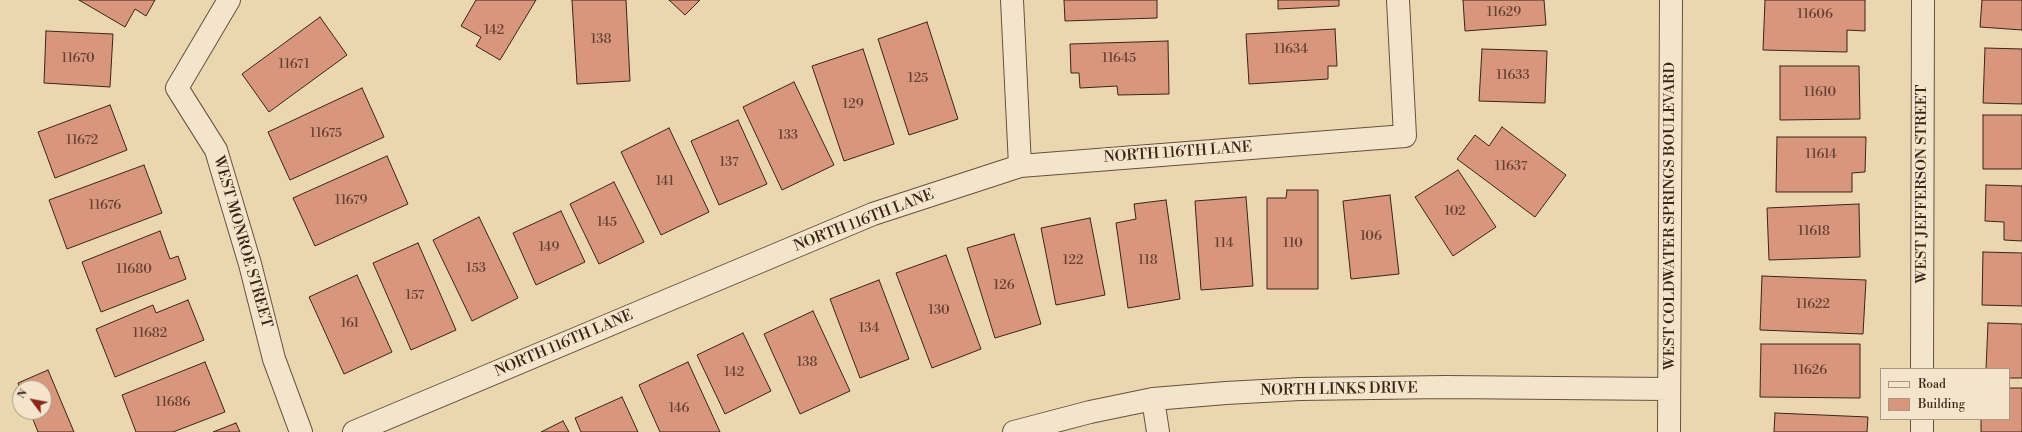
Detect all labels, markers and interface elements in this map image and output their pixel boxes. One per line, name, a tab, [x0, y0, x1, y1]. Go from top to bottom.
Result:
house number: 11629	[1487, 5, 1521, 21]
house number: 11606	[1797, 7, 1833, 23]
house number: 142	[484, 23, 504, 39]
house number: 138	[591, 32, 611, 48]
house number: 11634	[1274, 42, 1308, 58]
house number: 11670	[61, 51, 95, 67]
house number: 11645	[1102, 51, 1136, 67]
house number: 11671	[279, 57, 309, 73]
street label: WEST COLDWATER SPRINGS BOULEVARD	[1661, 62, 1679, 370]
house number: 11633	[1496, 68, 1530, 84]
house number: 125	[908, 71, 928, 87]
house number: 11610	[1804, 85, 1836, 101]
street label: WEST JEFFERSON STREET	[1913, 85, 1931, 283]
house number: 129	[842, 97, 864, 113]
house number: 11675	[310, 126, 342, 142]
house number: 133	[778, 128, 798, 144]
house number: 11672	[66, 133, 98, 149]
street label: NORTH 116TH LANE	[1103, 139, 1253, 167]
house number: 11614	[1805, 147, 1837, 163]
street label: WEST MONROE STREET	[209, 154, 275, 330]
house number: 137	[719, 155, 739, 171]
house number: 11637	[1495, 159, 1527, 175]
house number: 141	[656, 174, 674, 190]
street label: NORTH 116TH LANE	[791, 186, 937, 256]
house number: 11679	[335, 193, 367, 209]
house number: 11676	[89, 198, 121, 214]
house number: 102	[1444, 204, 1466, 220]
house number: 145	[597, 215, 617, 231]
house number: 11618	[1798, 224, 1830, 240]
house number: 106	[1360, 229, 1382, 245]
house number: 114	[1215, 236, 1233, 252]
house number: 110	[1283, 236, 1303, 252]
house number: 149	[539, 240, 559, 256]
house number: 122	[1063, 253, 1083, 269]
house number: 118	[1138, 253, 1158, 269]
house number: 153	[466, 261, 486, 277]
house number: 11680	[116, 262, 152, 278]
house number: 126	[993, 278, 1015, 294]
house number: 157	[406, 288, 424, 304]
house number: 11622	[1796, 297, 1830, 313]
house number: 130	[928, 303, 950, 319]
street label: NORTH 116TH LANE	[492, 307, 636, 381]
house number: 161	[341, 316, 359, 332]
house number: 134	[859, 321, 879, 337]
house number: 11682	[133, 326, 167, 342]
house number: 138	[797, 355, 817, 371]
house number: 11626	[1793, 363, 1827, 379]
house number: 142	[724, 365, 744, 381]
legend	[1880, 368, 2010, 420]
text: Road	[1918, 377, 1946, 392]
north arrow	[12, 380, 52, 420]
street label: NORTH LINKS DRIVE	[1260, 380, 1418, 400]
text: N	[14, 387, 31, 402]
house number: 11686	[156, 395, 190, 411]
text: Building	[1918, 397, 1965, 412]
house number: 146	[669, 401, 689, 417]

